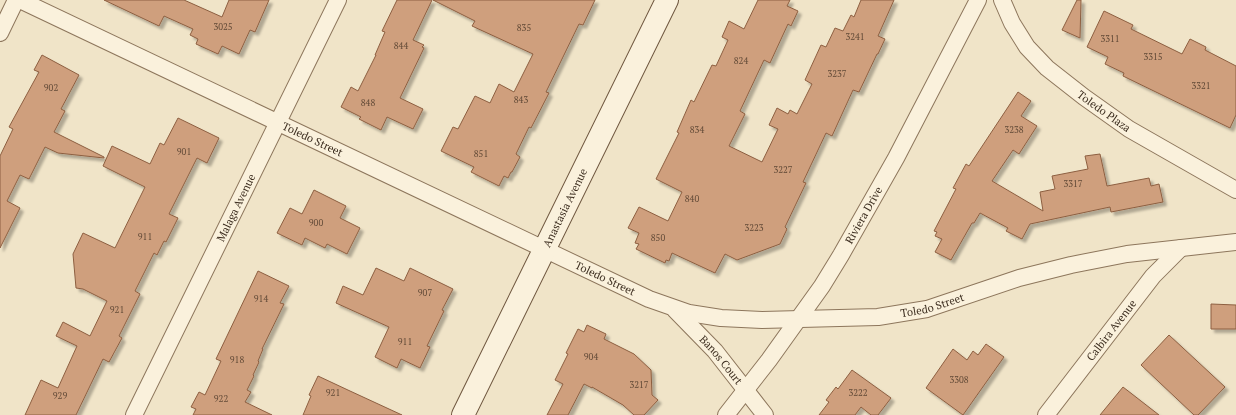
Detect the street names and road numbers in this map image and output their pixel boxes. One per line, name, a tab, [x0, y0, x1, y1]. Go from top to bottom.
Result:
street label: Toledo Plaza	[1075, 87, 1134, 135]
street label: Toledo Street	[280, 119, 345, 159]
street label: Anastasia Avenue	[540, 165, 590, 249]
street label: Malaga Avenue	[213, 171, 259, 244]
street label: Riviera Drive	[842, 184, 886, 246]
street label: Toledo Street	[573, 258, 638, 299]
street label: Toledo Street	[900, 290, 966, 320]
street label: Calbira Avenue	[1083, 296, 1140, 364]
street label: Banos Court	[697, 332, 746, 387]

